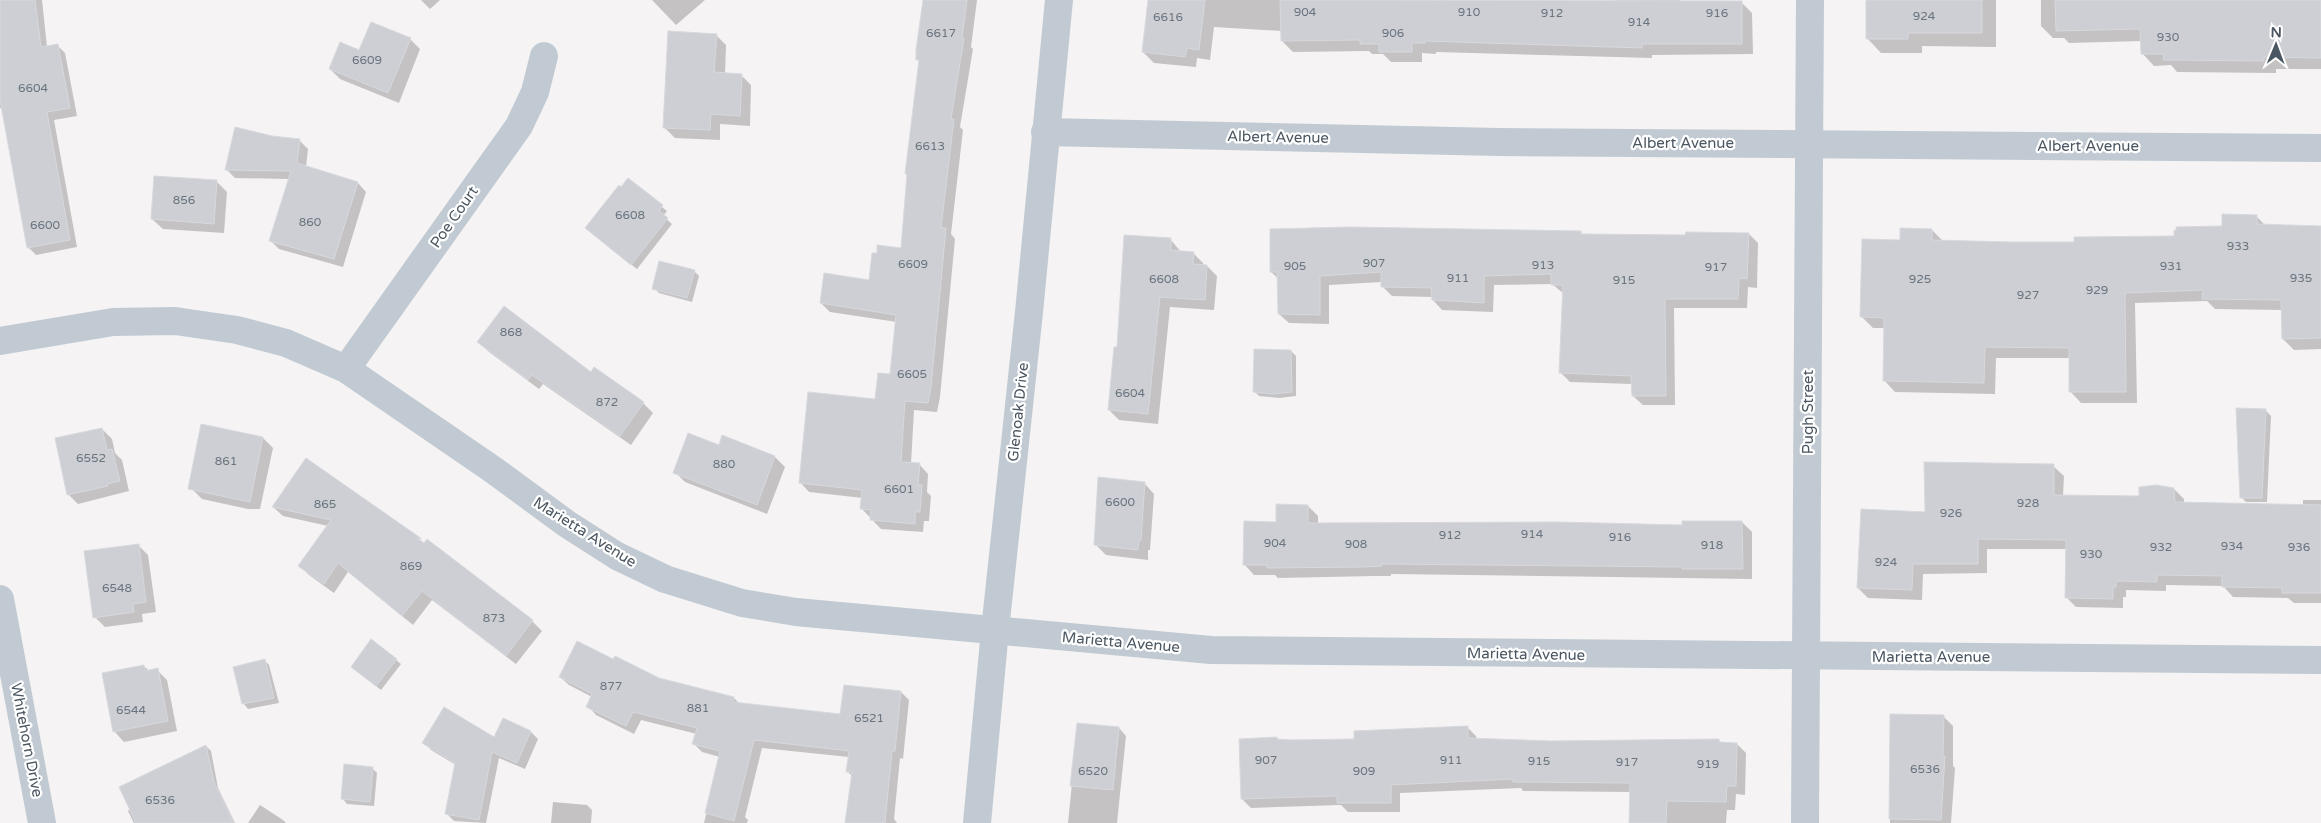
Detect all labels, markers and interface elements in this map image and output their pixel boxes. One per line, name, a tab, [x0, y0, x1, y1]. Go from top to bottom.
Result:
house number: 904	[1294, 5, 1317, 19]
house number: 910	[1458, 5, 1481, 19]
house number: 912	[1541, 6, 1563, 20]
house number: 916	[1706, 6, 1728, 20]
house number: 924	[1913, 9, 1936, 23]
house number: 6616	[1153, 10, 1183, 24]
house number: 914	[1628, 15, 1651, 29]
north arrow	[2251, 20, 2301, 70]
text: N	[2270, 24, 2282, 41]
house number: 6617	[926, 26, 956, 40]
house number: 906	[1382, 26, 1404, 40]
house number: 930	[2157, 30, 2180, 44]
house number: 6609	[352, 53, 382, 67]
house number: 6604	[18, 81, 49, 95]
street label: Albert Avenue	[1227, 127, 1329, 147]
street label: Albert Avenue	[1632, 134, 1734, 152]
street label: Albert Avenue	[2037, 137, 2139, 155]
house number: 6613	[915, 139, 945, 153]
street label: Poe Court	[426, 182, 482, 251]
house number: 856	[173, 193, 195, 207]
house number: 6608	[615, 208, 645, 222]
house number: 860	[299, 215, 322, 229]
house number: 6600	[30, 218, 61, 232]
house number: 933	[2227, 239, 2249, 253]
house number: 907	[1363, 256, 1385, 270]
house number: 6609	[898, 257, 928, 271]
house number: 913	[1532, 258, 1554, 272]
house number: 905	[1284, 259, 1306, 273]
house number: 931	[2160, 259, 2182, 273]
house number: 917	[1705, 260, 1727, 274]
house number: 911	[1447, 271, 1469, 285]
house number: 935	[2290, 271, 2312, 285]
house number: 6608	[1149, 272, 1179, 286]
house number: 925	[1909, 272, 1931, 286]
house number: 915	[1613, 273, 1635, 287]
house number: 929	[2086, 283, 2108, 297]
house number: 927	[2017, 288, 2039, 302]
house number: 868	[500, 325, 522, 339]
street label: Glenoak Drive	[1004, 362, 1032, 462]
house number: 6605	[897, 367, 927, 381]
street label: Pugh Street	[1799, 369, 1817, 454]
house number: 6604	[1115, 386, 1146, 400]
house number: 872	[596, 395, 618, 409]
house number: 6552	[76, 451, 106, 465]
house number: 861	[215, 454, 237, 468]
house number: 880	[713, 457, 736, 471]
house number: 6601	[884, 482, 914, 496]
street label: Marietta Avenue	[530, 493, 640, 571]
house number: 6600	[1105, 495, 1136, 509]
house number: 928	[2017, 496, 2039, 510]
house number: 865	[314, 497, 336, 511]
house number: 926	[1940, 506, 1962, 520]
house number: 914	[1521, 527, 1544, 541]
house number: 912	[1439, 528, 1461, 542]
house number: 916	[1609, 530, 1631, 544]
house number: 904	[1264, 536, 1287, 550]
house number: 908	[1345, 537, 1367, 551]
house number: 918	[1701, 538, 1723, 552]
house number: 934	[2221, 539, 2244, 553]
house number: 932	[2150, 540, 2172, 554]
house number: 936	[2288, 540, 2310, 554]
house number: 930	[2080, 547, 2103, 561]
house number: 924	[1875, 555, 1898, 569]
house number: 869	[400, 559, 422, 573]
house number: 6548	[102, 581, 132, 595]
house number: 873	[483, 611, 505, 625]
street label: Marietta Avenue	[1061, 628, 1181, 656]
street label: Marietta Avenue	[1467, 644, 1585, 664]
street label: Marietta Avenue	[1872, 648, 1990, 666]
house number: 877	[600, 679, 622, 693]
street label: Whitehorn Drive	[7, 681, 47, 799]
house number: 881	[687, 701, 709, 715]
house number: 6544	[116, 703, 147, 717]
house number: 6521	[854, 711, 884, 725]
house number: 907	[1255, 753, 1277, 767]
house number: 911	[1440, 753, 1462, 767]
house number: 915	[1528, 754, 1550, 768]
house number: 917	[1616, 755, 1638, 769]
house number: 919	[1697, 757, 1719, 771]
house number: 6536	[1910, 762, 1940, 776]
house number: 6520	[1078, 764, 1109, 778]
house number: 909	[1353, 764, 1375, 778]
house number: 6536	[145, 793, 175, 807]

